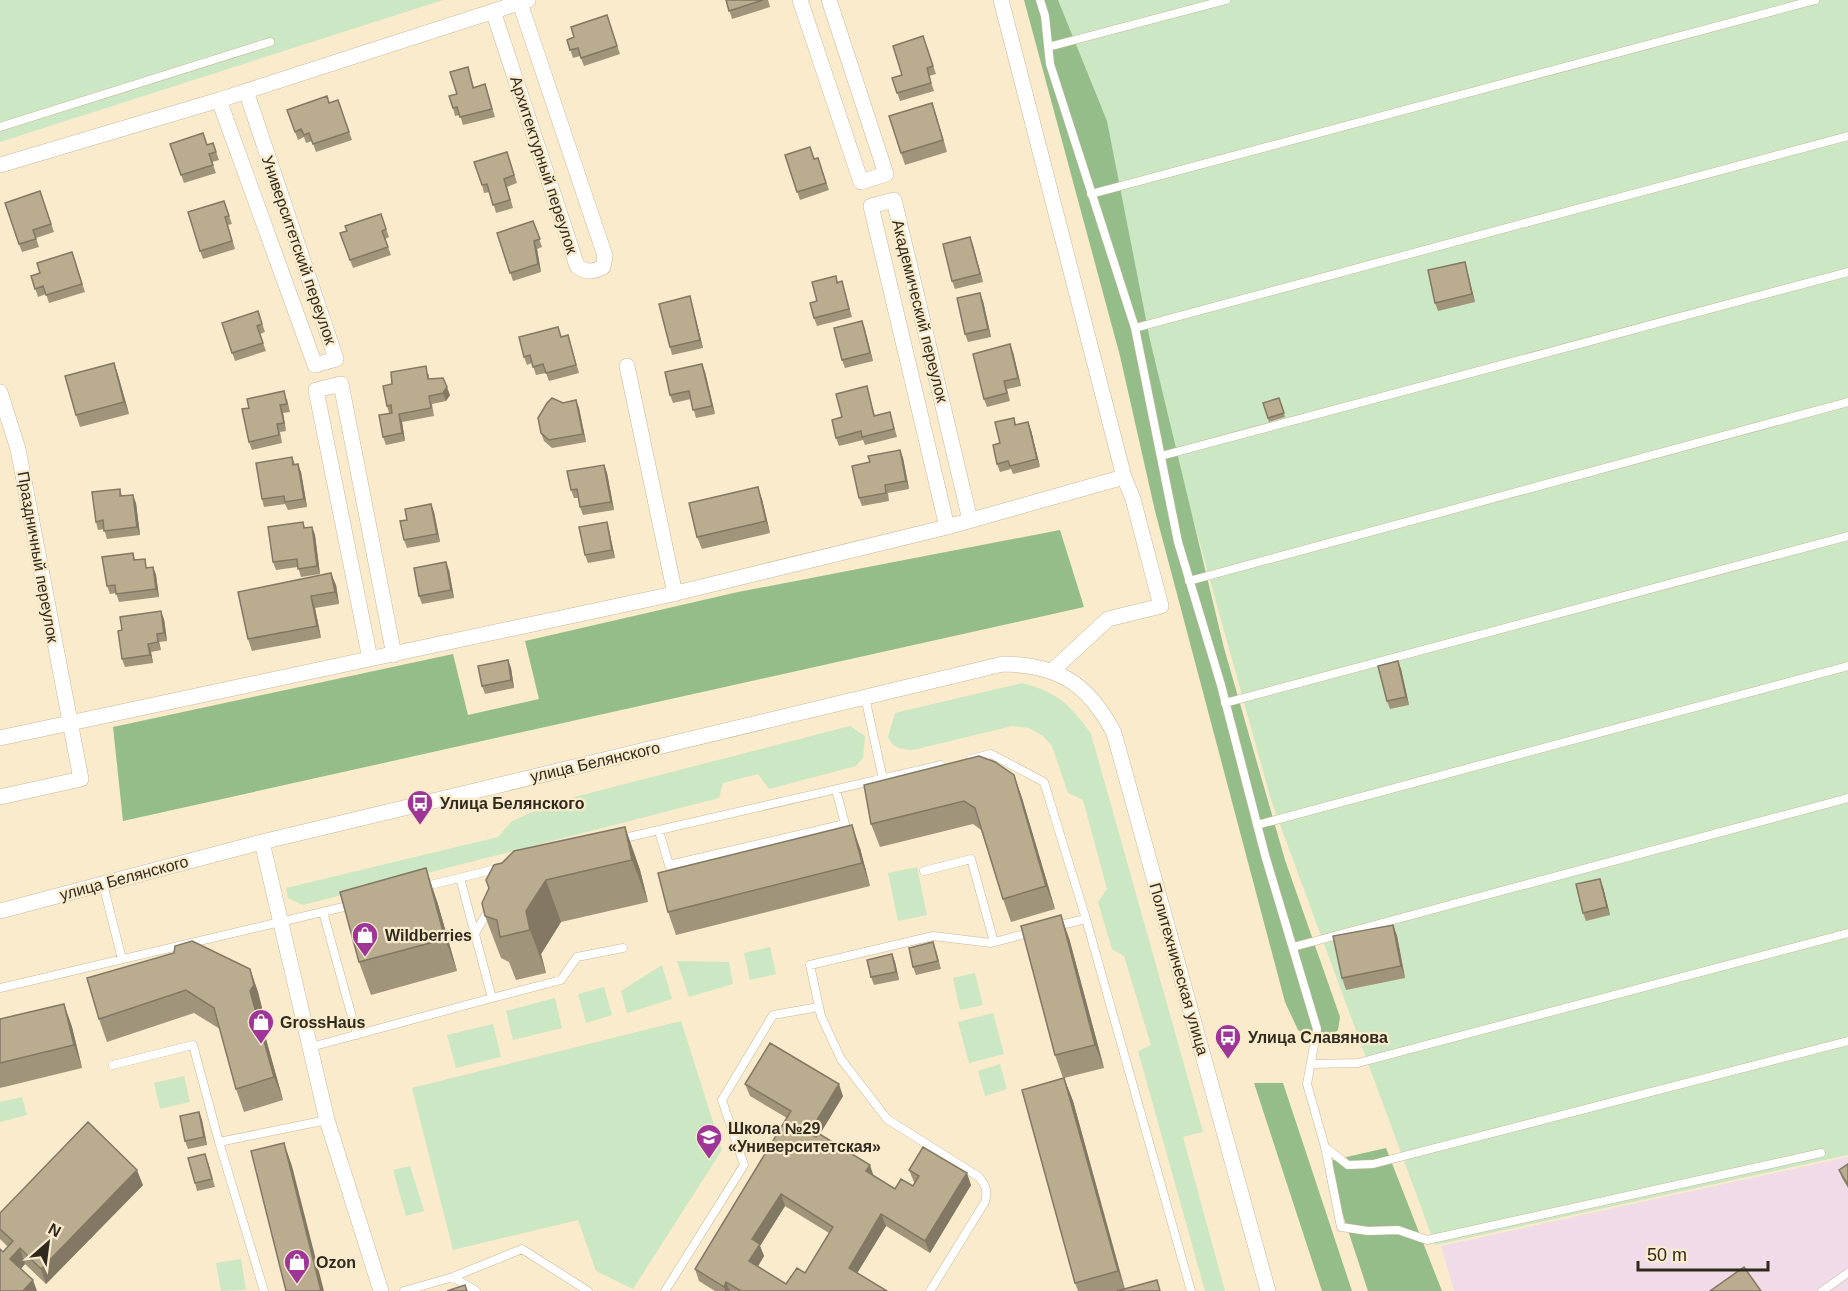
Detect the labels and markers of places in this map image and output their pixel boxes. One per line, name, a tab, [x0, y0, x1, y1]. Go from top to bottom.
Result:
bus stop icon: Улица Белянского	[405, 788, 435, 826]
place label: Улица Белянского	[440, 795, 585, 812]
shop icon: Wildberries	[350, 920, 380, 958]
place label: Wildberries	[385, 927, 472, 944]
shop icon: GrossHaus	[246, 1007, 276, 1045]
place label: GrossHaus	[280, 1014, 365, 1031]
bus stop icon: Улица Славянова	[1213, 1022, 1243, 1060]
place label: Улица Славянова	[1248, 1029, 1388, 1046]
place label: Школа №29 «Университетская»	[728, 1120, 881, 1155]
school or university icon: Школа №29 «Университетская»	[694, 1122, 724, 1160]
shop icon: Ozon	[282, 1247, 312, 1285]
place label: Ozon	[316, 1254, 356, 1271]

